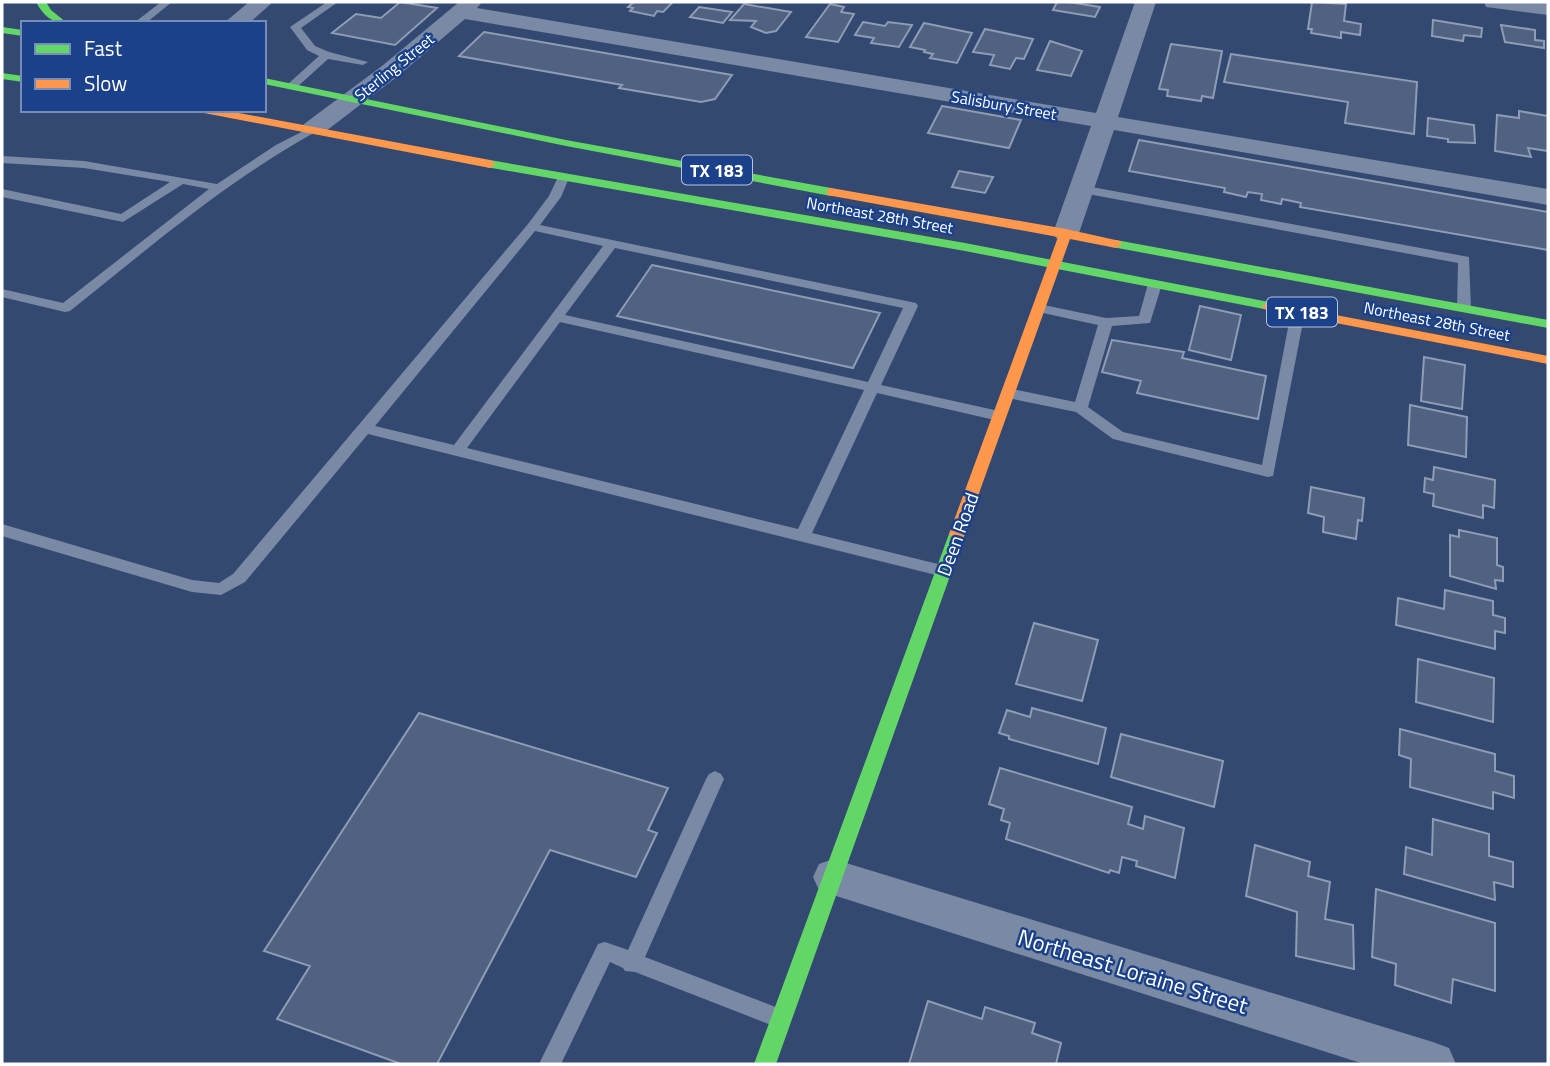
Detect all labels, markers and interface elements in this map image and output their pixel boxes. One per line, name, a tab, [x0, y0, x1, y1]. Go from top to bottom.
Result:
legend	[21, 21, 266, 112]
street label: Sterling Street	[349, 27, 439, 107]
text: Fast	[84, 32, 123, 64]
text: Slow	[84, 67, 127, 99]
street label: Salisbury Street	[950, 84, 1059, 126]
road number: TX 183	[682, 155, 752, 184]
street label: Northeast 28th Street	[805, 190, 956, 240]
street label: Northeast 28th Street	[1362, 295, 1513, 347]
road number: TX 183	[1267, 298, 1337, 326]
street label: Deen Road	[929, 488, 985, 580]
street label: Northeast Loraine Street	[1014, 919, 1252, 1023]

